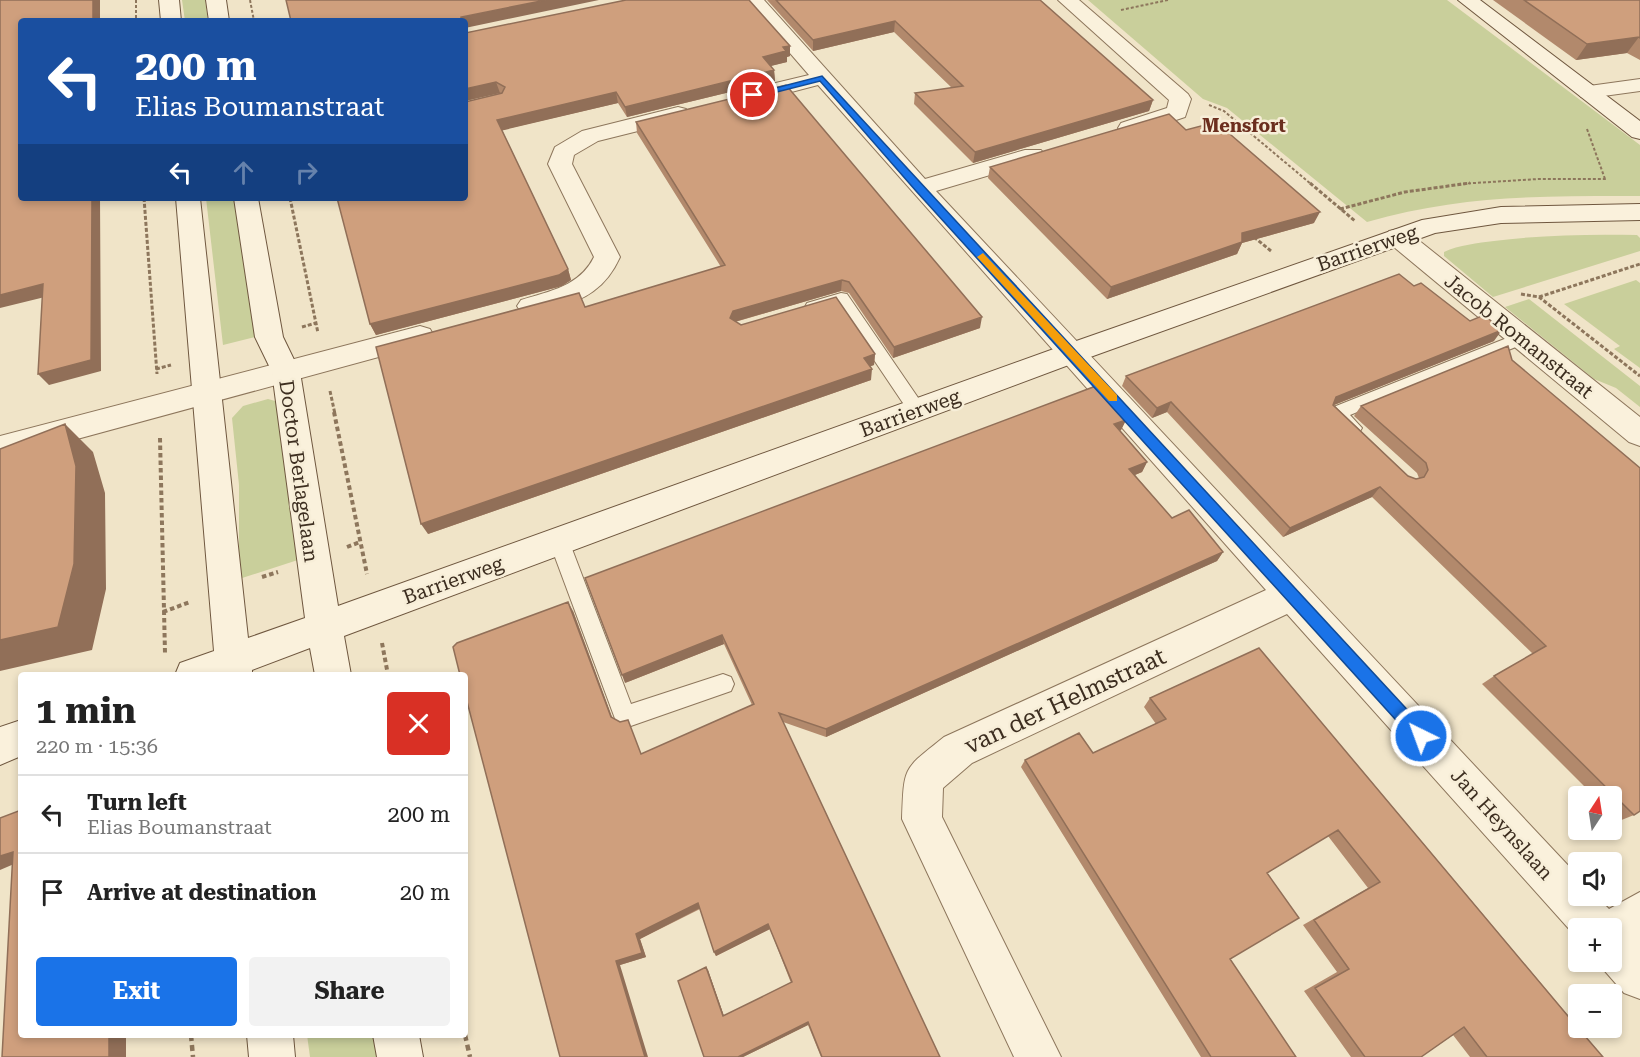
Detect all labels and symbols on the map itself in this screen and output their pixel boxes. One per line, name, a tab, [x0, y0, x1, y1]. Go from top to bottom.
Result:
pin	[727, 69, 778, 120]
district label: Mensfort	[1202, 115, 1286, 136]
street label: Barrierweg	[1313, 219, 1421, 276]
street label: Jacob Romanstraat	[1440, 269, 1599, 404]
street label: Doctor Berlagelaan	[274, 378, 324, 564]
street label: Barrierweg	[857, 384, 964, 442]
street label: Barrierweg	[400, 551, 507, 609]
street label: van der Helmstraat	[960, 642, 1170, 760]
position arrow	[1389, 704, 1453, 768]
street label: Jan Heynslaan	[1446, 763, 1558, 885]
north arrow	[1568, 786, 1622, 840]

